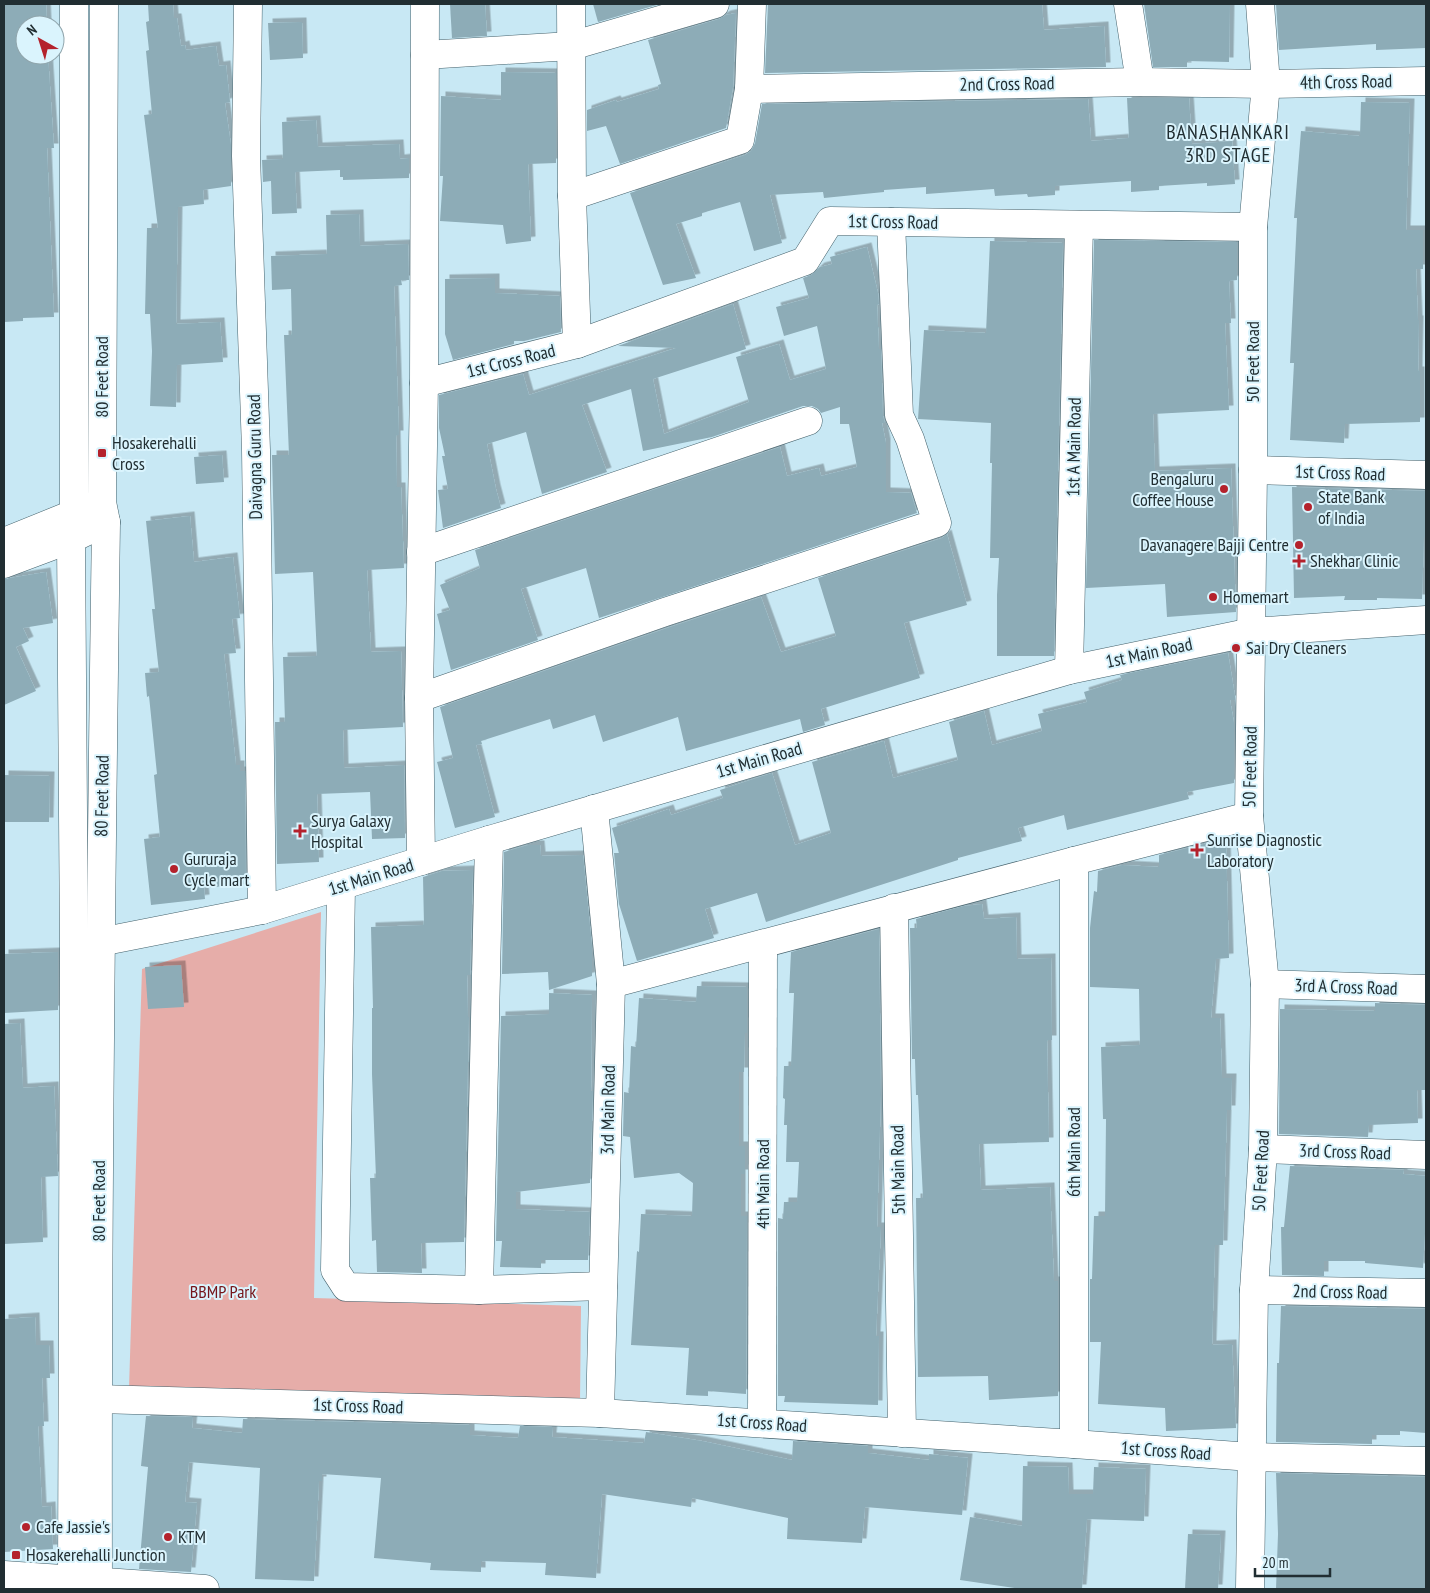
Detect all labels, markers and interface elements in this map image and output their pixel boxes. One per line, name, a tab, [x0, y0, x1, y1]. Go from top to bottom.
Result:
north arrow	[15, 15, 65, 65]
text: N	[23, 21, 40, 39]
street label: 4th Cross Road	[1300, 69, 1392, 94]
street label: 2nd Cross Road	[959, 71, 1055, 96]
district label: BANASHANKARI 3RD STAGE	[1166, 119, 1290, 168]
street label: 1st Cross Road	[848, 209, 938, 234]
street label: 50 Feet Road	[1241, 321, 1264, 403]
street label: 80 Feet Road	[90, 336, 113, 418]
street label: 1st Cross Road	[464, 338, 558, 383]
street label: Daivagna Guru Road	[242, 394, 267, 520]
street label: 1st A Main Road	[1061, 397, 1086, 497]
place label: Hosakerehalli Cross	[112, 431, 197, 475]
marker: Hosakerehalli Cross	[96, 447, 108, 459]
street label: 1st Cross Road	[1294, 459, 1386, 486]
place label: Bengaluru Coffee House	[1132, 467, 1214, 511]
marker: Bengaluru Coffee House	[1218, 483, 1230, 495]
place label: State Bank of India	[1318, 485, 1384, 529]
marker: State Bank of India	[1302, 501, 1314, 513]
place label: Davanagere Bajji Centre	[1140, 533, 1289, 556]
marker: Davanagere Bajji Centre	[1293, 539, 1305, 551]
place label: Shekhar Clinic	[1310, 549, 1399, 572]
marker: Shekhar Clinic	[1292, 554, 1306, 568]
place label: Homemart	[1223, 585, 1289, 608]
marker: Homemart	[1207, 591, 1219, 603]
street label: 1st Main Road	[1103, 632, 1194, 673]
place label: Sai Dry Cleaners	[1246, 636, 1347, 659]
marker: Sai Dry Cleaners	[1230, 642, 1242, 654]
street label: 50 Feet Road	[1237, 726, 1262, 808]
street label: 1st Main Road	[713, 736, 804, 783]
street label: 80 Feet Road	[89, 755, 114, 837]
place label: Surya Galaxy Hospital	[311, 809, 391, 853]
marker: Surya Galaxy Hospital	[293, 824, 307, 838]
place label: Sunrise Diagnostic Laboratory	[1207, 828, 1323, 872]
marker: Sunrise Diagnostic Laboratory	[1191, 844, 1203, 856]
place label: Gururaja Cycle mart	[184, 847, 249, 891]
street label: 1st Main Road	[325, 853, 416, 900]
marker: Gururaja Cycle mart	[168, 863, 180, 875]
street label: 3rd A Cross Road	[1294, 973, 1398, 1000]
street label: 3rd Main Road	[595, 1065, 620, 1155]
street label: 6th Main Road	[1062, 1107, 1085, 1197]
street label: 5th Main Road	[885, 1125, 910, 1215]
street label: 50 Feet Road	[1247, 1130, 1274, 1212]
street label: 3rd Cross Road	[1299, 1138, 1391, 1165]
street label: 4th Main Road	[751, 1139, 774, 1229]
street label: 80 Feet Road	[87, 1160, 110, 1242]
street label: 2nd Cross Road	[1292, 1279, 1388, 1304]
park label: BBMP Park	[190, 1280, 256, 1303]
street label: 1st Cross Road	[312, 1392, 404, 1419]
street label: 1st Cross Road	[716, 1408, 808, 1437]
street label: 1st Cross Road	[1120, 1436, 1212, 1465]
place label: Cafe Jassie's	[36, 1515, 110, 1538]
marker: Cafe Jassie's	[20, 1521, 32, 1533]
place label: KTM	[178, 1525, 206, 1548]
marker: KTM	[162, 1531, 174, 1543]
place label: Hosakerehalli Junction	[26, 1543, 166, 1566]
scale bar	[1255, 1546, 1330, 1578]
marker: Hosakerehalli Junction	[10, 1549, 22, 1561]
text: 20 m	[1262, 1553, 1288, 1572]

